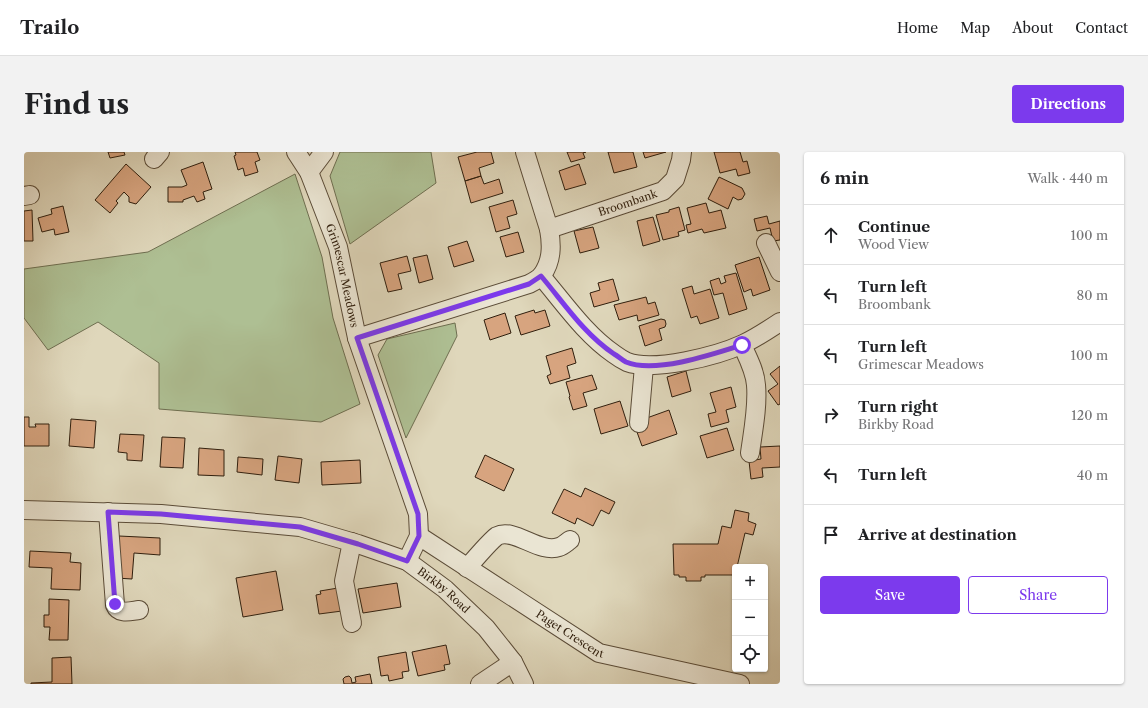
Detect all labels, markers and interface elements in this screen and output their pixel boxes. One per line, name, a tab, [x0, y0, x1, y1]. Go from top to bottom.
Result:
text: Trailo	[20, 16, 79, 39]
text: Home	[897, 19, 938, 37]
text: Map	[960, 19, 990, 37]
text: About	[1012, 19, 1053, 37]
text: Contact	[1075, 19, 1128, 37]
button: Directions	[1012, 85, 1124, 123]
text: Find us	[24, 87, 129, 121]
text: 6 min	[820, 168, 869, 188]
text: Walk · 440 m	[1028, 170, 1108, 186]
street label: Broombank	[596, 186, 660, 219]
text: Continue	[858, 217, 930, 236]
street label: Grimescar Meadows	[323, 222, 362, 329]
icon: ahead	[820, 224, 842, 246]
text: 100 m	[1070, 227, 1108, 243]
text: Wood View	[858, 236, 929, 252]
text: Turn left	[858, 277, 927, 296]
icon: left	[820, 284, 842, 306]
text: 80 m	[1076, 287, 1108, 303]
text: Broombank	[858, 296, 931, 312]
route start	[733, 336, 751, 354]
text: Turn left	[858, 337, 927, 356]
icon: left	[820, 344, 842, 366]
text: 100 m	[1070, 347, 1108, 363]
text: Grimescar Meadows	[858, 356, 984, 372]
text: Turn right	[858, 397, 938, 416]
icon: right	[820, 404, 842, 426]
text: 120 m	[1071, 407, 1108, 423]
text: Birkby Road	[858, 416, 934, 432]
icon: left	[820, 464, 842, 486]
text: Turn left	[858, 465, 927, 484]
text: 40 m	[1077, 467, 1108, 483]
icon: arrive	[820, 524, 842, 546]
text: Arrive at destination	[858, 525, 1017, 544]
street label: Birkby Road	[415, 564, 473, 616]
map controls	[732, 564, 768, 672]
button: +	[732, 564, 768, 600]
button: Save	[820, 576, 960, 614]
button: Share	[968, 576, 1108, 614]
route end	[106, 595, 124, 613]
button: −	[732, 600, 768, 636]
street label: Paget Crescent	[533, 607, 605, 661]
button: locate	[732, 636, 768, 672]

